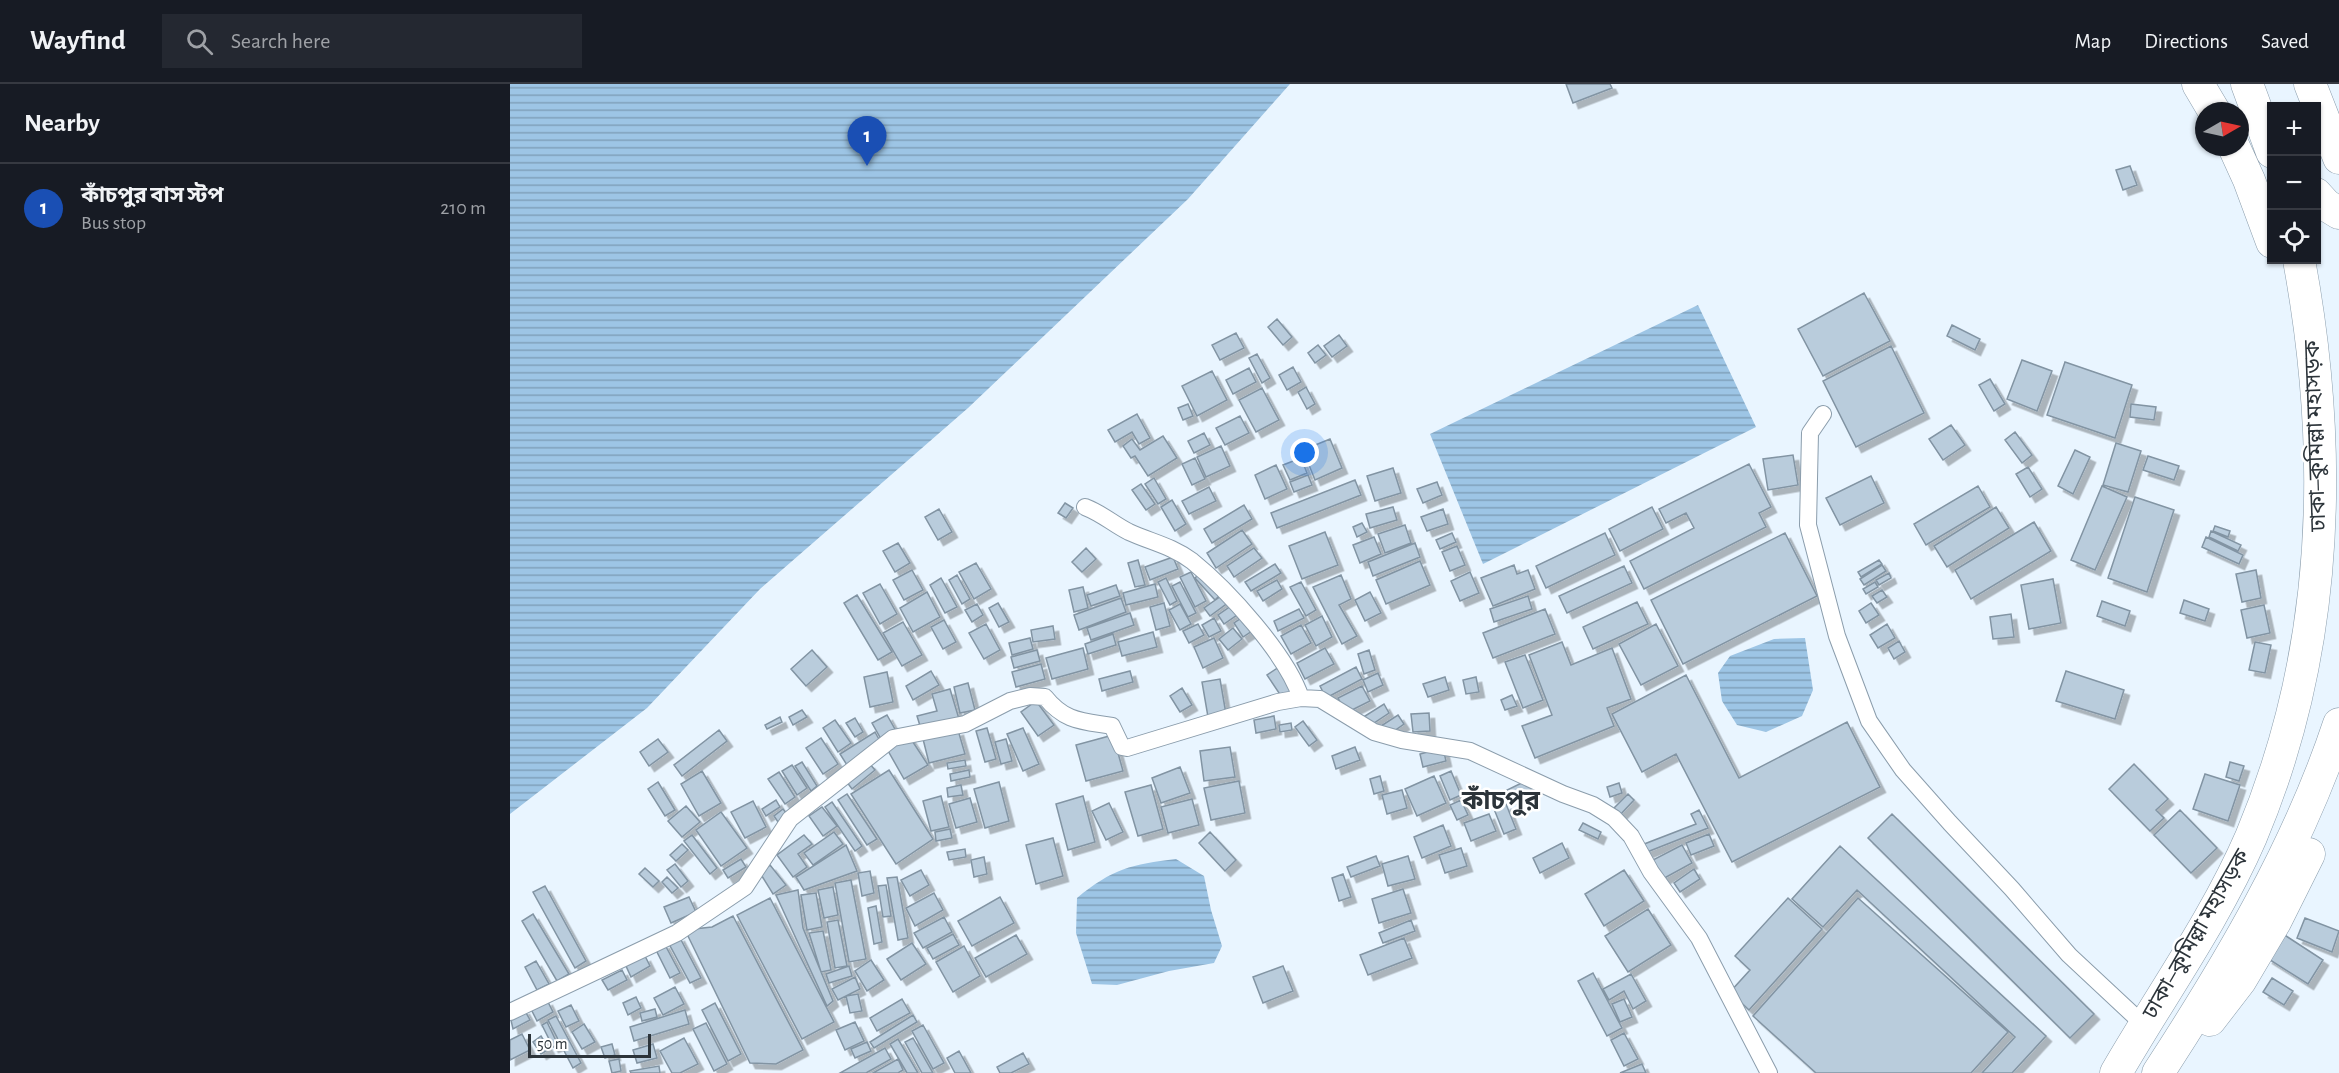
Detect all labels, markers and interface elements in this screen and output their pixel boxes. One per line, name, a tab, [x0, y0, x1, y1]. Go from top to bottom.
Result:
search box	[162, 14, 582, 68]
icon: search	[183, 25, 216, 58]
text: Wayfind	[30, 27, 126, 55]
text: Search here	[231, 30, 330, 52]
text: Map	[2075, 31, 2111, 52]
text: Directions	[2144, 31, 2228, 52]
text: Saved	[2261, 31, 2309, 52]
north arrow	[2195, 102, 2249, 156]
map controls	[2267, 102, 2321, 264]
button: +	[2267, 102, 2321, 156]
text: Nearby	[24, 110, 100, 136]
pin: 1	[848, 116, 886, 166]
button: −	[2267, 156, 2321, 210]
text: কাঁচপুর বাস স্টপ	[81, 184, 224, 206]
text: 1	[40, 198, 47, 218]
text: 210 m	[440, 198, 486, 218]
button: locate	[2267, 210, 2321, 264]
text: Bus stop	[81, 213, 146, 233]
street label: ঢাকা–কুমিল্লা মহাসড়ক	[2299, 340, 2331, 533]
your location	[1290, 438, 1319, 467]
district label: কাঁচপুর	[1461, 785, 1540, 817]
street label: ঢাকা–কুমিল্লা মহাসড়ক	[2136, 844, 2255, 1024]
scale bar	[528, 1031, 651, 1058]
text: 50 m	[537, 1036, 568, 1052]

